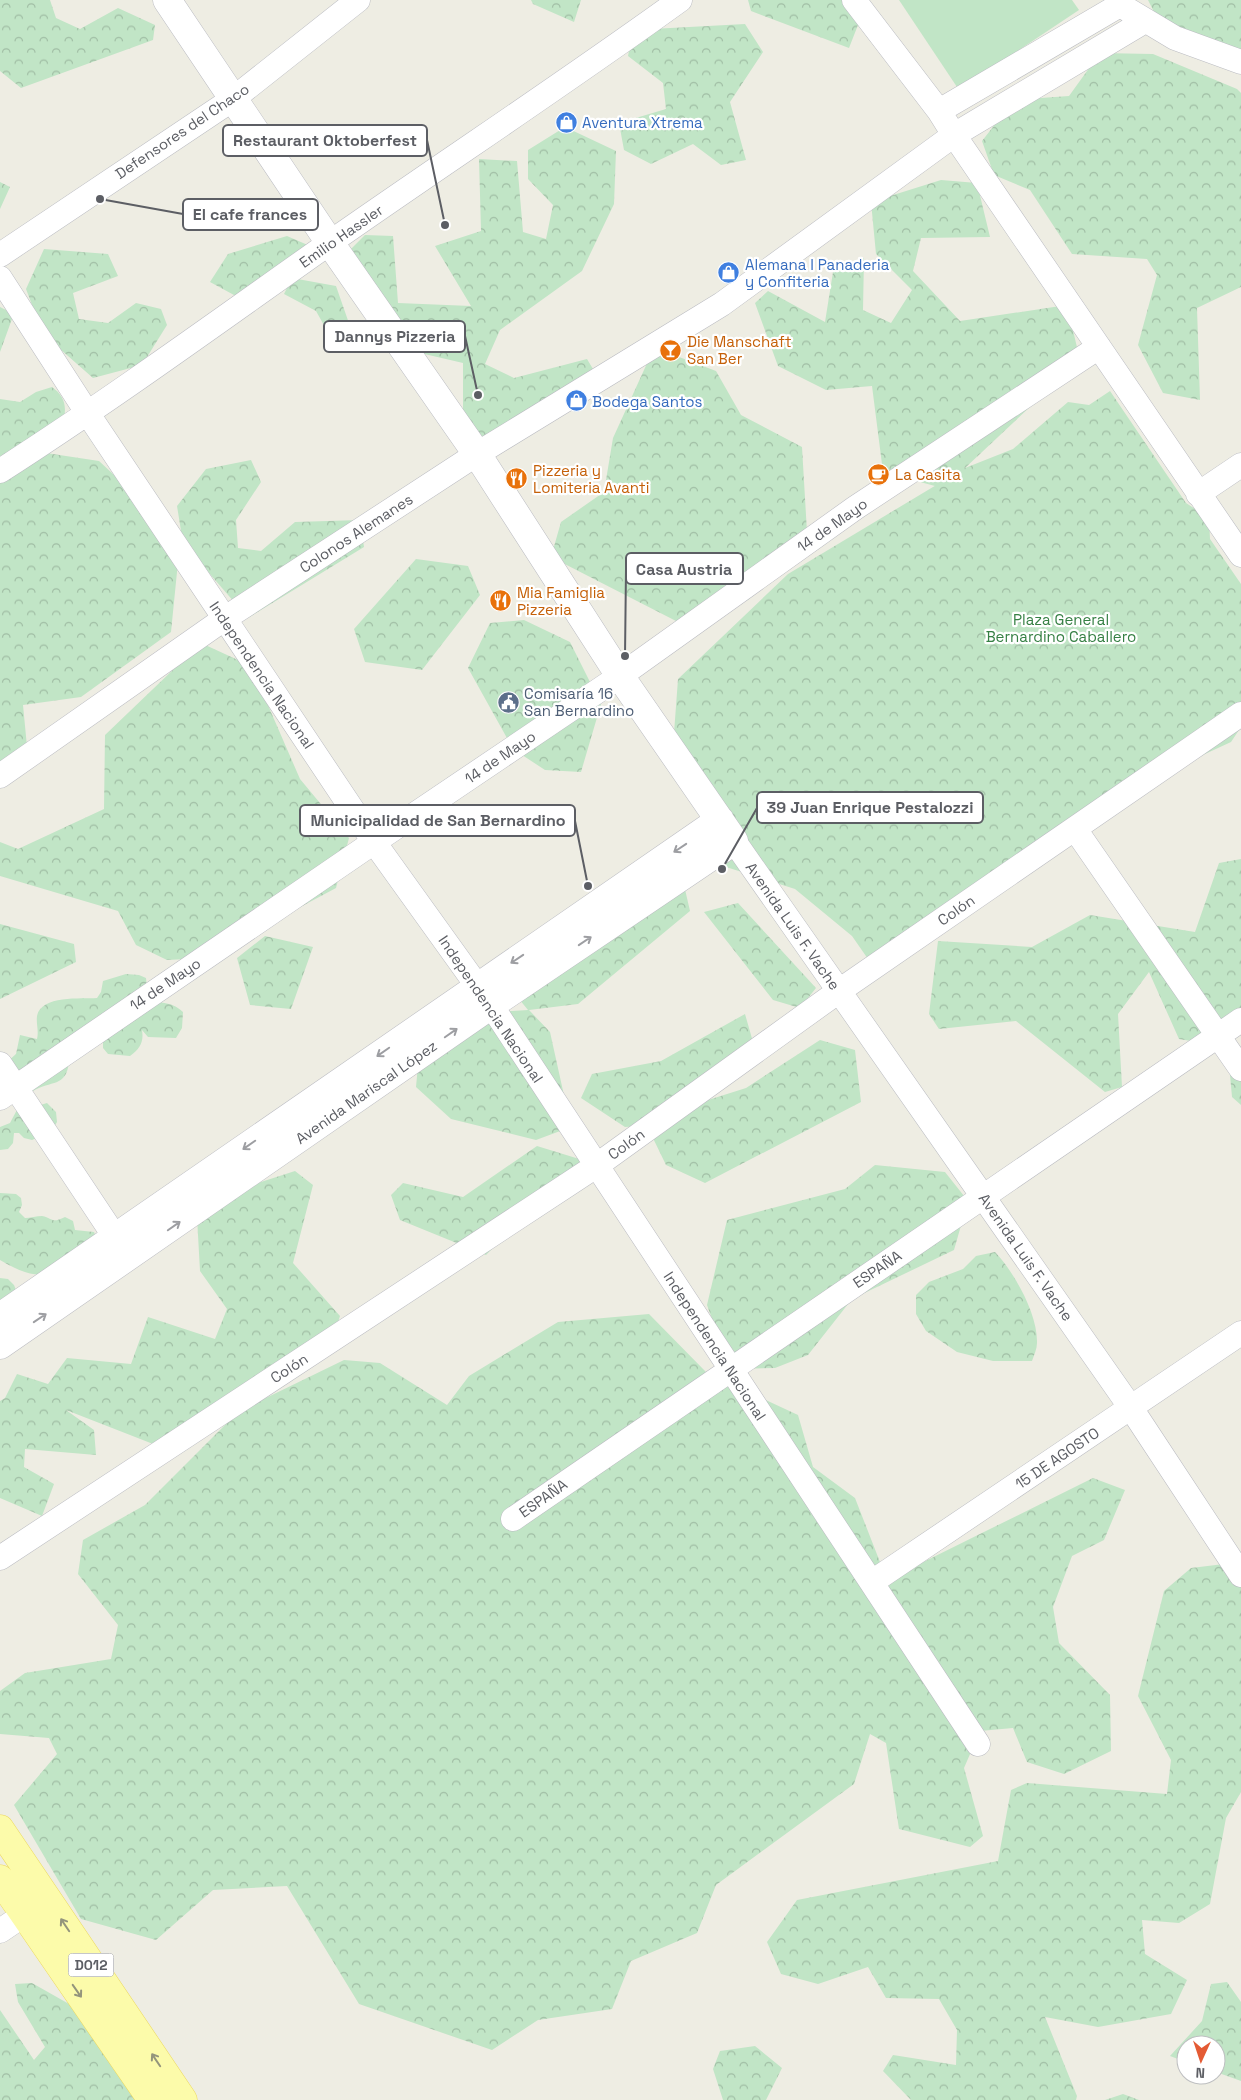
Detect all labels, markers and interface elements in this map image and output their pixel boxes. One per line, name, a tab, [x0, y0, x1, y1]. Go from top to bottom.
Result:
street label: Defensores del Chaco	[111, 79, 253, 183]
shop icon: Aventura Xtrema	[554, 110, 578, 134]
place label: Aventura Xtrema	[582, 113, 703, 132]
callout: Restaurant Oktoberfest	[223, 125, 427, 156]
text: Restaurant Oktoberfest	[233, 130, 417, 151]
callout: El cafe frances	[183, 199, 318, 230]
street label: Emilio Hassler	[295, 200, 387, 272]
text: El cafe frances	[193, 204, 307, 225]
place label: Alemana I Panaderia y Confiteria	[745, 255, 890, 291]
shop icon: Alemana I Panaderia y Confiteria	[717, 261, 741, 285]
callout: Dannys Pizzeria	[324, 321, 465, 352]
text: Dannys Pizzeria	[334, 326, 456, 347]
place label: Die Manschaft San Ber	[687, 332, 792, 368]
bar icon: Die Manschaft San Ber	[659, 338, 683, 362]
shop icon: Bodega Santos	[564, 389, 588, 413]
place label: Bodega Santos	[592, 392, 703, 411]
place label: Pizzeria y Lomiteria Avanti	[533, 461, 649, 497]
cafe icon: La Casita	[867, 462, 891, 486]
place label: La Casita	[895, 465, 961, 484]
restaurant icon: Pizzeria y Lomiteria Avanti	[505, 467, 529, 491]
street label: Colonos Alemanes	[296, 489, 416, 577]
street label: 14 de Mayo	[793, 494, 871, 556]
callout: Casa Austria	[626, 553, 743, 584]
text: Casa Austria	[636, 559, 732, 580]
place label: Mia Famiglia Pizzeria	[517, 583, 605, 619]
restaurant icon: Mia Famiglia Pizzeria	[489, 589, 513, 613]
street label: Independencia Nacional	[206, 598, 318, 752]
park label: Plaza General Bernardino Caballero	[986, 610, 1136, 646]
place label: Comisaría 16 San Bernardino	[524, 684, 634, 720]
public building icon: Comisaría 16 San Bernardino	[496, 690, 520, 714]
street label: 14 de Mayo	[461, 726, 539, 788]
callout: 39 Juan Enrique Pestalozzi	[757, 792, 983, 823]
text: 39 Juan Enrique Pestalozzi	[767, 797, 973, 818]
callout: Municipalidad de San Bernardino	[300, 805, 575, 836]
text: Municipalidad de San Bernardino	[310, 810, 566, 831]
one-way arrow	[673, 843, 687, 853]
street label: Avenida Luis F. Vache	[742, 858, 844, 994]
street label: Colón	[934, 890, 978, 930]
street label: Independencia Nacional	[435, 932, 547, 1086]
one-way arrow	[578, 936, 592, 946]
street label: 14 de Mayo	[126, 953, 204, 1015]
one-way arrow	[510, 955, 524, 965]
one-way arrow	[444, 1028, 458, 1038]
street label: Avenida Mariscal López	[292, 1036, 440, 1148]
one-way arrow	[376, 1047, 390, 1057]
street label: Colón	[604, 1124, 648, 1164]
one-way arrow	[243, 1140, 257, 1150]
street label: Avenida Luis F. Vache	[975, 1189, 1077, 1325]
one-way arrow	[167, 1221, 181, 1231]
street label: ESPAÑA	[849, 1246, 905, 1292]
street label: Independencia Nacional	[660, 1268, 770, 1424]
one-way arrow	[33, 1313, 47, 1323]
street label: Colón	[267, 1349, 311, 1387]
street label: 15 DE AGOSTO	[1011, 1423, 1103, 1493]
street label: ESPAÑA	[515, 1474, 571, 1521]
one-way arrow	[60, 1918, 70, 1932]
road number: D012	[68, 1954, 114, 1976]
one-way arrow	[72, 1984, 82, 1998]
north arrow	[1176, 2035, 1226, 2085]
one-way arrow	[151, 2053, 161, 2067]
text: N	[1195, 2064, 1205, 2082]

